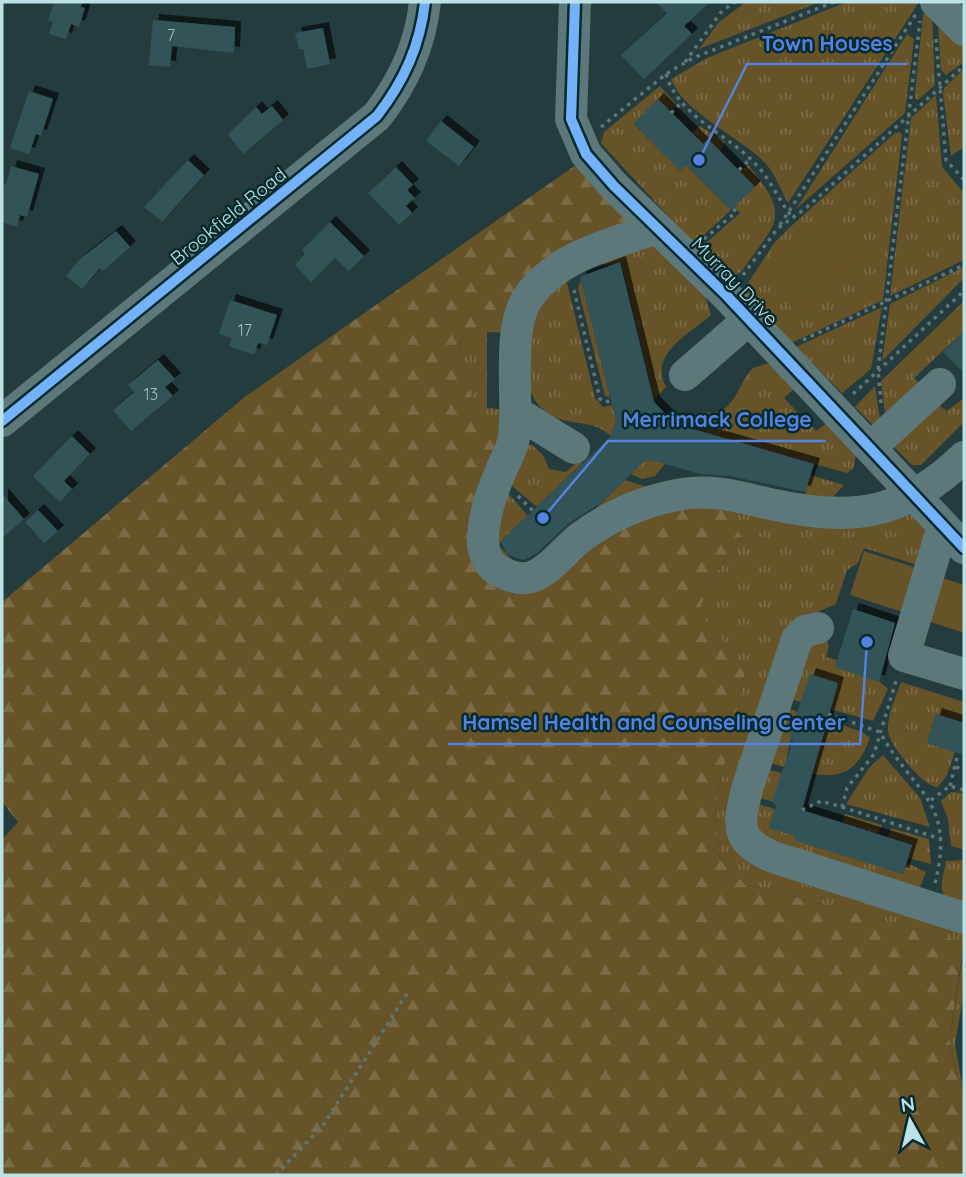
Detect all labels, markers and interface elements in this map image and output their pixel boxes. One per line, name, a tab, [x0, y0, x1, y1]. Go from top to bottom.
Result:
callout: Town Houses	[747, 22, 907, 64]
house number: 7	[167, 25, 175, 45]
text: Town Houses	[761, 30, 893, 56]
street label: Brookfield Road	[165, 162, 291, 270]
street label: Murray Drive	[687, 232, 783, 330]
house number: 17	[238, 320, 252, 340]
house number: 13	[144, 384, 158, 404]
callout: Merrimack College	[608, 399, 826, 441]
text: Merrimack College	[622, 406, 812, 432]
callout: Hamsel Health and Counseling Center	[448, 702, 860, 744]
text: Hamsel Health and Counseling Center	[462, 709, 846, 735]
north arrow	[875, 1086, 945, 1156]
text: N	[899, 1091, 916, 1117]

